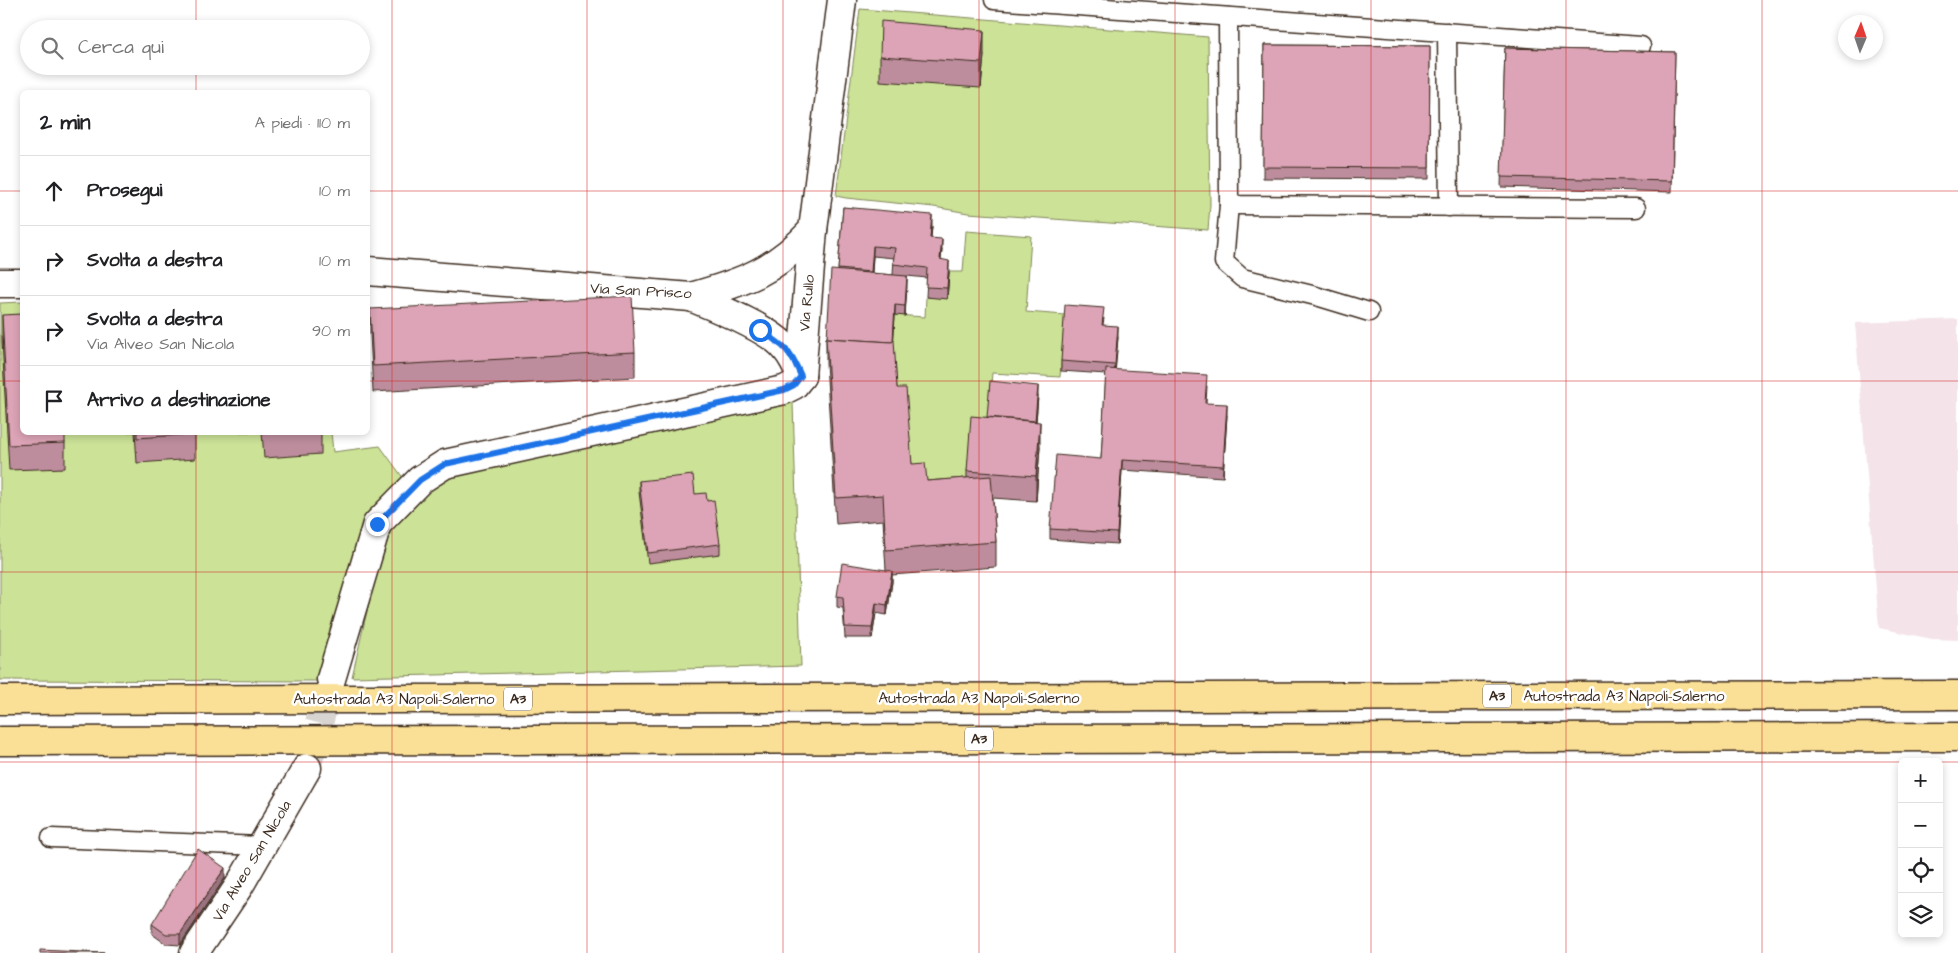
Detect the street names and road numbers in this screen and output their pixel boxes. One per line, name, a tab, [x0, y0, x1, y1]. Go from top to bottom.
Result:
street label: Via Rullo	[794, 273, 820, 332]
street label: Via San Prisco	[590, 278, 693, 304]
road number: A3	[1483, 684, 1511, 708]
street label: Autostrada A3 Napoli-Salerno	[1524, 686, 1725, 707]
road number: A3	[504, 688, 532, 711]
street label: Autostrada A3 Napoli-Salerno	[879, 688, 1080, 709]
street label: Autostrada A3 Napoli-Salerno	[294, 689, 495, 710]
road number: A3	[965, 728, 993, 751]
street label: Via Alveo San Nicola	[207, 796, 297, 926]

